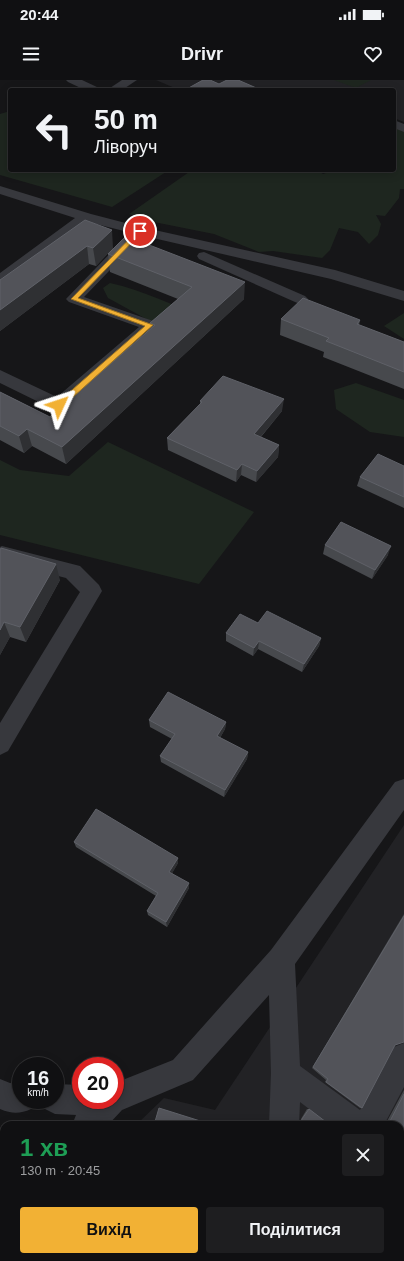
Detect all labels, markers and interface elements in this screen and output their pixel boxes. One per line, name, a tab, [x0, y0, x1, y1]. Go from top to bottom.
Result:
text: 20:44	[20, 6, 58, 23]
icon: menu	[20, 43, 42, 65]
icon: heart	[362, 43, 384, 65]
text: Drivr	[181, 44, 223, 64]
icon: left	[28, 104, 80, 156]
text: 50 m	[94, 104, 158, 135]
text: Ліворуч	[94, 137, 157, 157]
pin	[123, 214, 157, 248]
icon: arrive	[129, 220, 151, 242]
position arrow	[38, 384, 80, 426]
speed limit sign: 20	[72, 1057, 124, 1109]
text: 16	[27, 1067, 49, 1089]
text: km/h	[27, 1087, 49, 1098]
text: 1 хв	[20, 1134, 68, 1161]
button: close	[342, 1134, 384, 1176]
text: 130 m · 20:45	[20, 1163, 100, 1178]
button: Вихід	[20, 1207, 198, 1253]
button: Поділитися	[206, 1207, 384, 1253]

